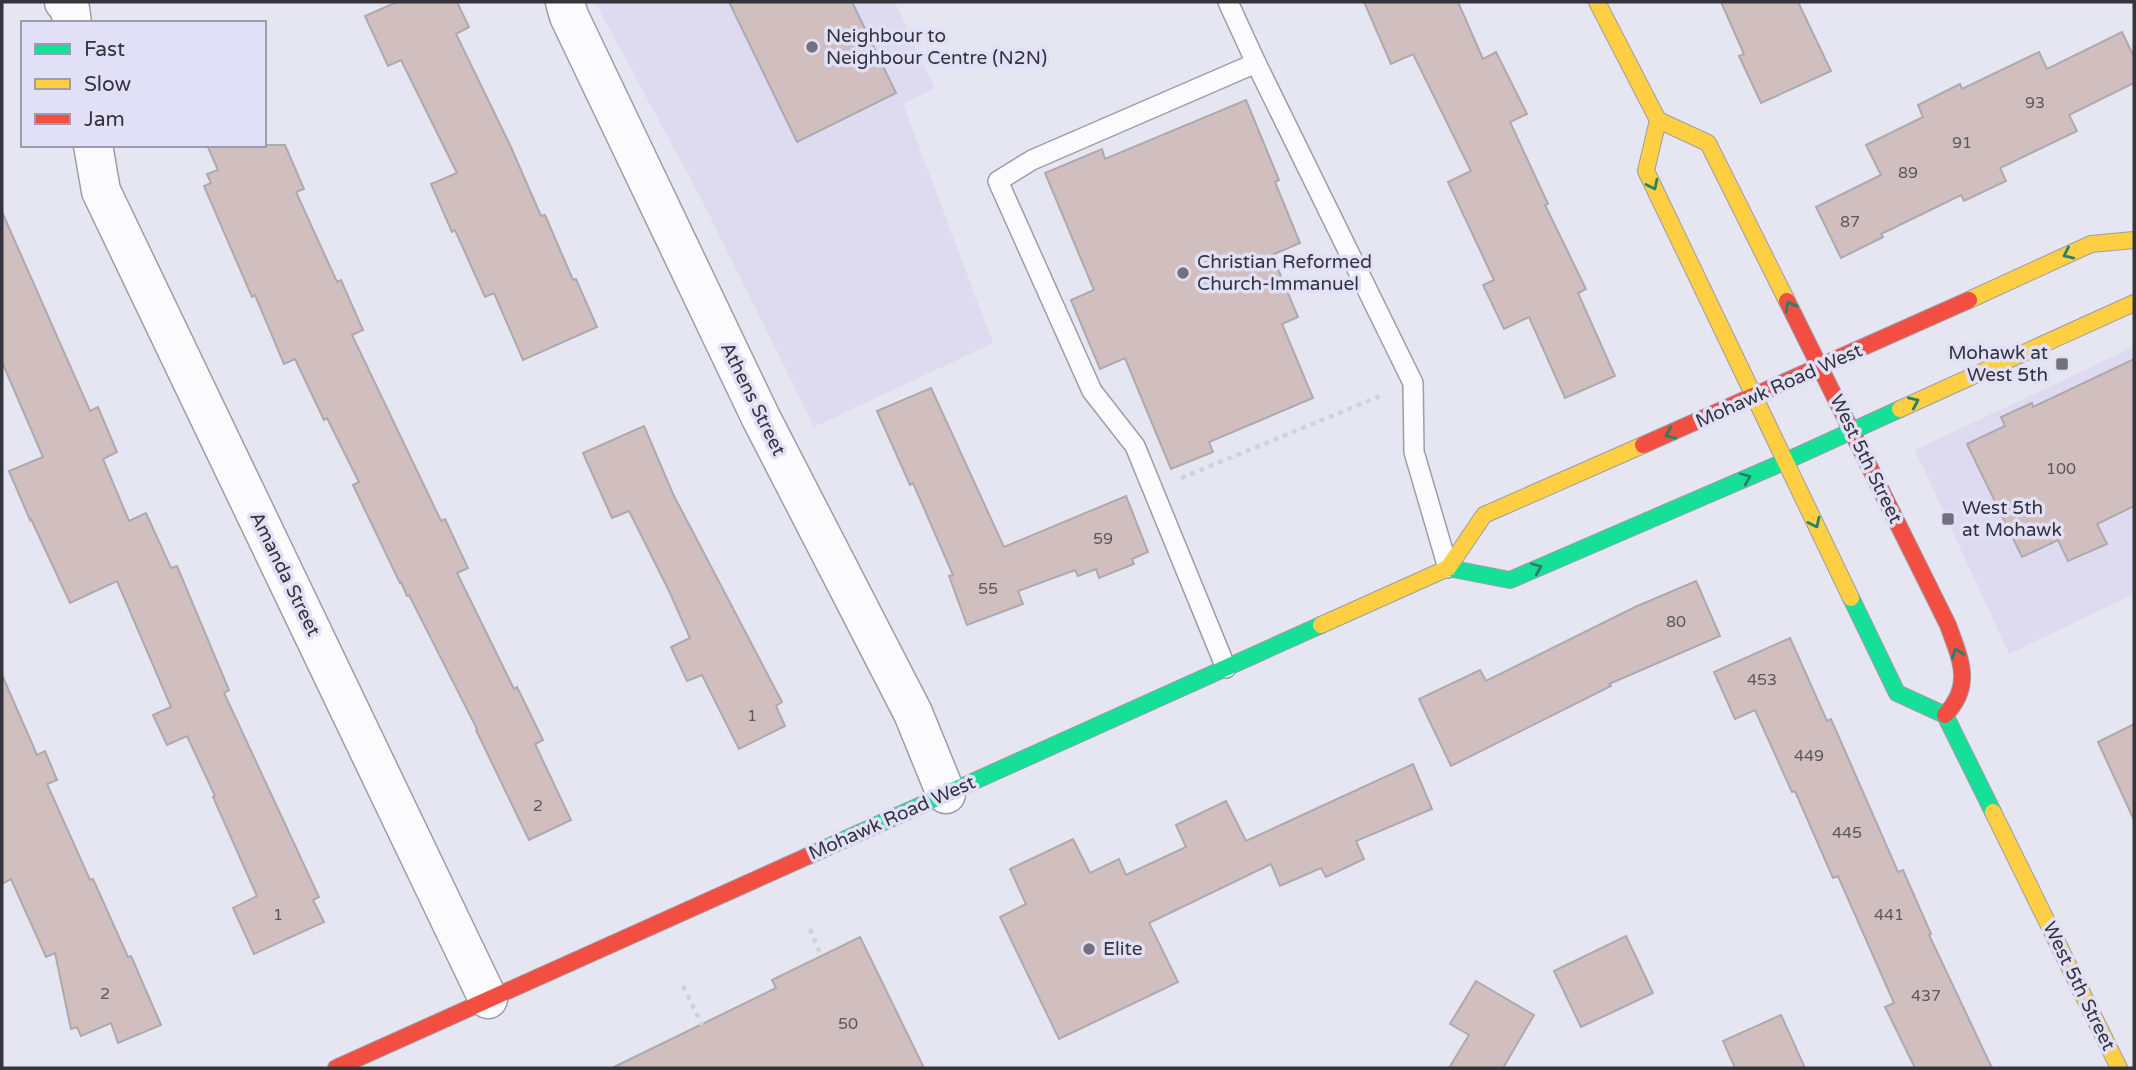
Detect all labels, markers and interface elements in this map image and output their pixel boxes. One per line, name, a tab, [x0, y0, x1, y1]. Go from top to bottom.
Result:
legend	[21, 21, 266, 147]
place label: Neighbour to Neighbour Centre (N2N)	[826, 25, 1047, 69]
text: Fast	[84, 37, 125, 62]
marker: Neighbour to Neighbour Centre (N2N)	[804, 39, 820, 55]
text: Slow	[84, 72, 132, 97]
house number: 93	[2025, 93, 2045, 113]
text: Jam	[84, 107, 125, 132]
house number: 91	[1952, 133, 1972, 153]
house number: 89	[1898, 163, 1918, 183]
one-way arrow	[1644, 178, 1658, 190]
house number: 87	[1840, 212, 1860, 232]
one-way arrow	[2063, 246, 2076, 260]
place label: Christian Reformed Church-Immanuel	[1197, 251, 1372, 295]
marker: Christian Reformed Church-Immanuel	[1175, 265, 1191, 281]
one-way arrow	[1785, 301, 1799, 313]
street label: Athens Street	[716, 339, 790, 459]
street label: Mohawk Road West	[1692, 339, 1866, 433]
place label: Mohawk at West 5th	[1948, 342, 2048, 386]
marker: Mohawk at West 5th	[2054, 356, 2070, 372]
street label: West 5th Street	[1825, 391, 1907, 527]
one-way arrow	[1907, 396, 1919, 410]
one-way arrow	[1665, 426, 1677, 440]
house number: 100	[2046, 459, 2076, 479]
one-way arrow	[1739, 473, 1751, 487]
place label: West 5th at Mohawk	[1962, 497, 2062, 541]
street label: Amanda Street	[245, 508, 325, 640]
marker: West 5th at Mohawk	[1940, 511, 1956, 527]
one-way arrow	[1807, 516, 1821, 528]
house number: 59	[1093, 529, 1113, 549]
one-way arrow	[1530, 563, 1542, 577]
house number: 55	[978, 579, 998, 599]
house number: 80	[1666, 612, 1686, 632]
one-way arrow	[1951, 647, 1965, 660]
house number: 453	[1747, 670, 1777, 690]
house number: 1	[747, 706, 757, 726]
house number: 449	[1794, 746, 1824, 766]
street label: Mohawk Road West	[805, 771, 979, 865]
house number: 2	[533, 796, 543, 816]
house number: 445	[1832, 823, 1862, 843]
house number: 1	[273, 905, 283, 925]
house number: 441	[1874, 905, 1904, 925]
street label: West 5th Street	[2038, 918, 2120, 1054]
place label: Elite	[1103, 938, 1142, 960]
marker: Elite	[1081, 941, 1097, 957]
house number: 2	[100, 984, 110, 1004]
house number: 437	[1911, 986, 1941, 1006]
house number: 50	[838, 1014, 858, 1034]

